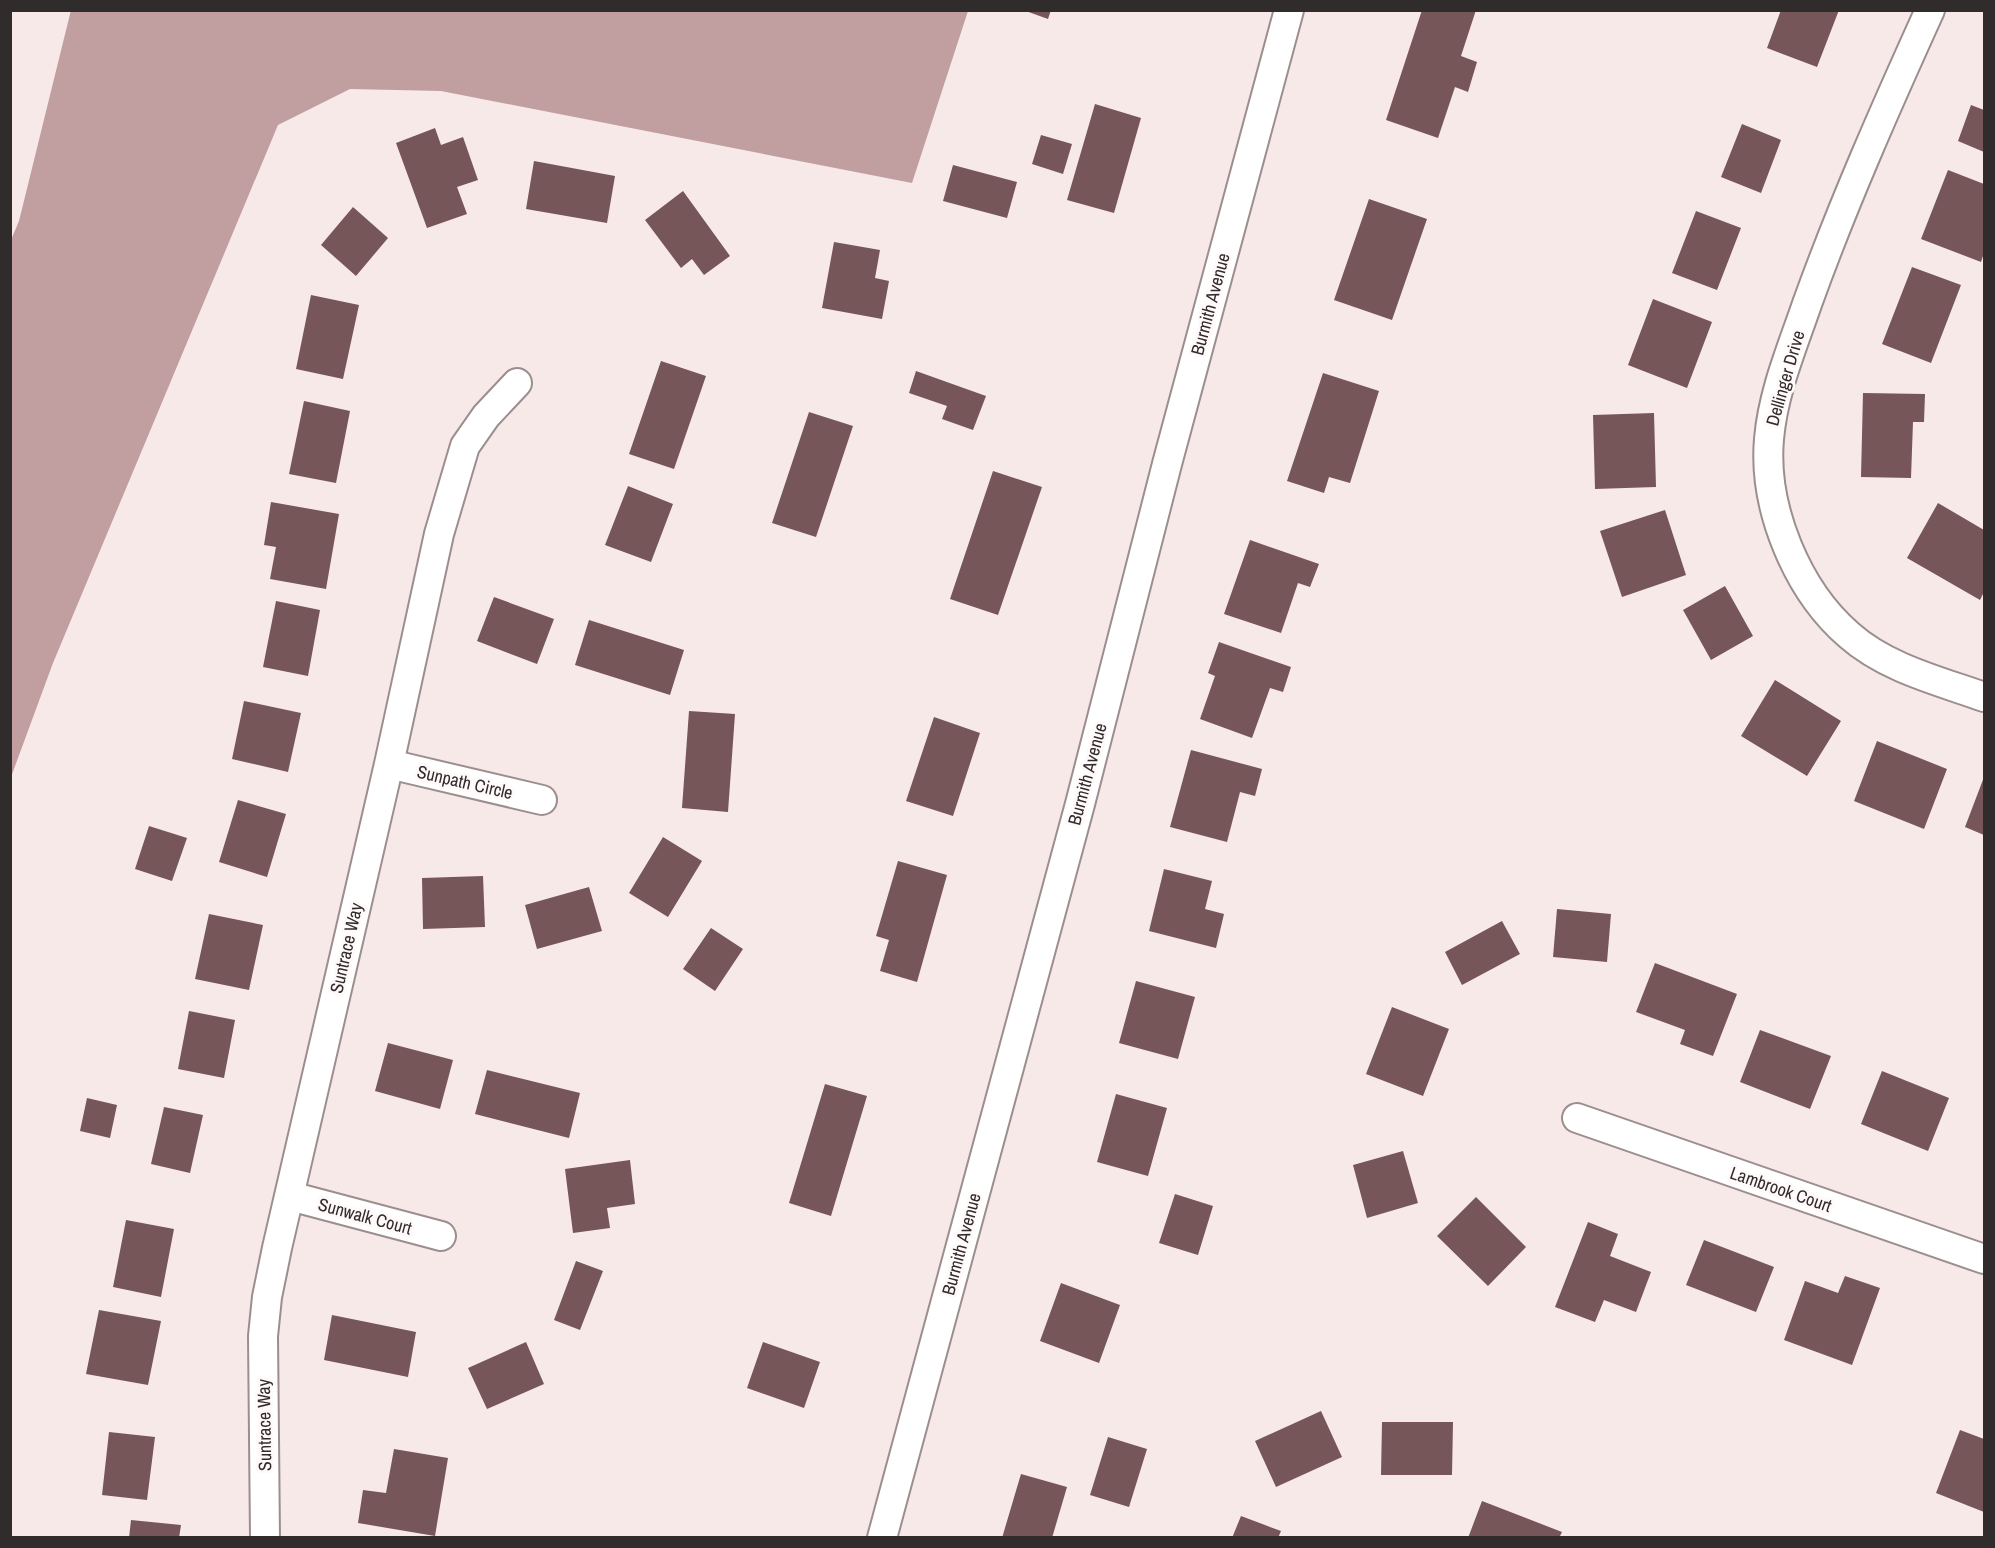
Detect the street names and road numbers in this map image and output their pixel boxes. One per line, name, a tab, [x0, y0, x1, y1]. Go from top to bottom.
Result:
street label: Burmith Avenue	[1184, 250, 1236, 358]
street label: Dellinger Drive	[1759, 327, 1811, 429]
street label: Burmith Avenue	[1061, 720, 1113, 828]
street label: Sunpath Circle	[415, 759, 515, 805]
street label: Suntrace Way	[323, 900, 369, 996]
street label: Lambrook Court	[1727, 1160, 1835, 1218]
street label: Burmith Avenue	[935, 1190, 987, 1298]
street label: Sunwalk Court	[315, 1192, 415, 1240]
street label: Suntrace Way	[251, 1378, 277, 1471]

